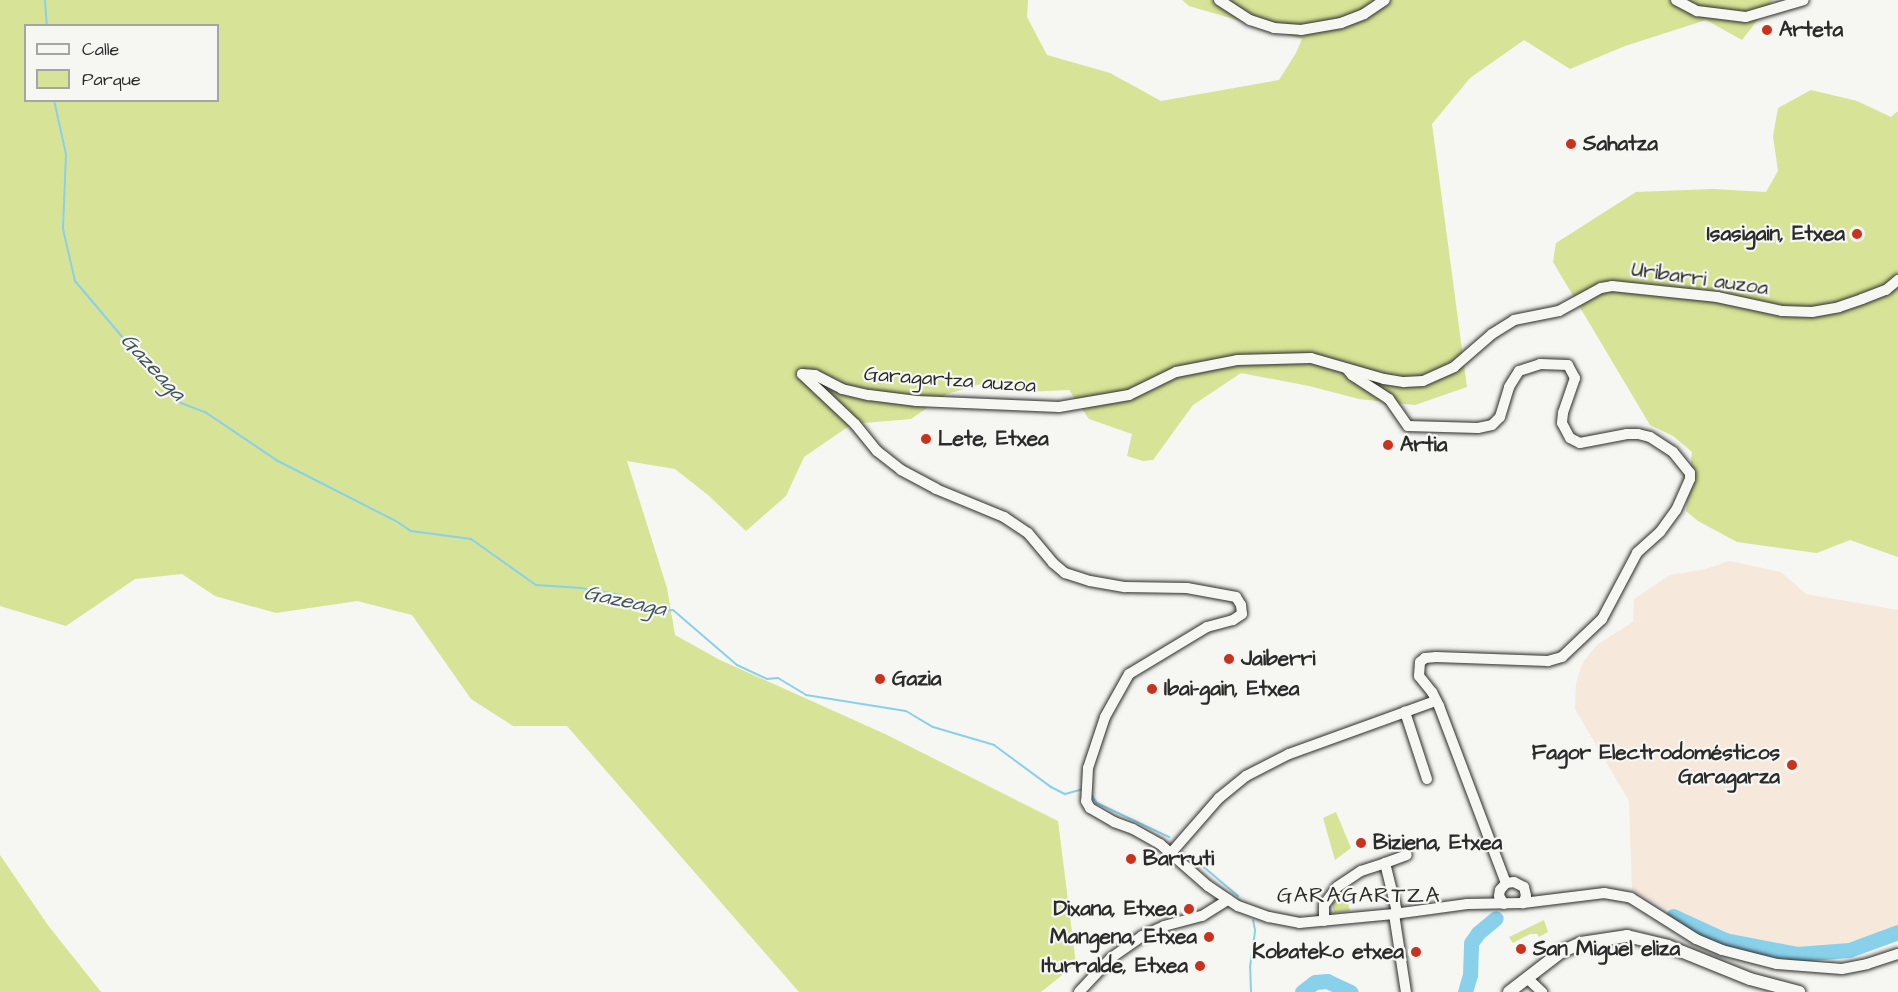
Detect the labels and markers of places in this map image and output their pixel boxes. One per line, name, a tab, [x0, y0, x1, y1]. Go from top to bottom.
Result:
place label: Arteta	[1779, 17, 1843, 43]
marker: Arteta	[1760, 23, 1774, 37]
place label: Sahatza	[1583, 131, 1658, 157]
marker: Sahatza	[1564, 137, 1578, 151]
place label: Isasigain, Etxea	[1707, 221, 1845, 247]
marker: Isasigain, Etxea	[1850, 227, 1864, 241]
place label: Lete, Etxea	[938, 426, 1049, 452]
marker: Lete, Etxea	[919, 432, 933, 446]
place label: Artia	[1400, 432, 1447, 458]
marker: Artia	[1381, 438, 1395, 452]
place label: Jaiberri	[1241, 646, 1315, 672]
marker: Jaiberri	[1222, 652, 1236, 666]
place label: Gazia	[892, 666, 941, 692]
marker: Gazia	[873, 672, 887, 686]
place label: Ibai-gain, Etxea	[1164, 676, 1300, 702]
marker: Ibai-gain, Etxea	[1145, 682, 1159, 696]
place label: Fagor Electrodomésticos Garagarza	[1532, 740, 1780, 790]
marker: Fagor Electrodomésticos Garagarza	[1785, 758, 1799, 772]
place label: Biziena, Etxea	[1373, 830, 1502, 856]
marker: Biziena, Etxea	[1354, 836, 1368, 850]
place label: Barruti	[1143, 846, 1214, 872]
marker: Barruti	[1124, 852, 1138, 866]
place label: Dixana, Etxea	[1053, 896, 1177, 922]
marker: Dixana, Etxea	[1182, 902, 1196, 916]
place label: Mangena, Etxea	[1050, 924, 1197, 950]
marker: Mangena, Etxea	[1202, 930, 1216, 944]
place label: San Miguel eliza	[1533, 936, 1680, 962]
place label: Kobateko etxea	[1252, 939, 1404, 965]
marker: San Miguel eliza	[1514, 942, 1528, 956]
marker: Kobateko etxea	[1409, 945, 1423, 959]
place label: Iturralde, Etxea	[1041, 953, 1188, 979]
marker: Iturralde, Etxea	[1193, 959, 1207, 973]

